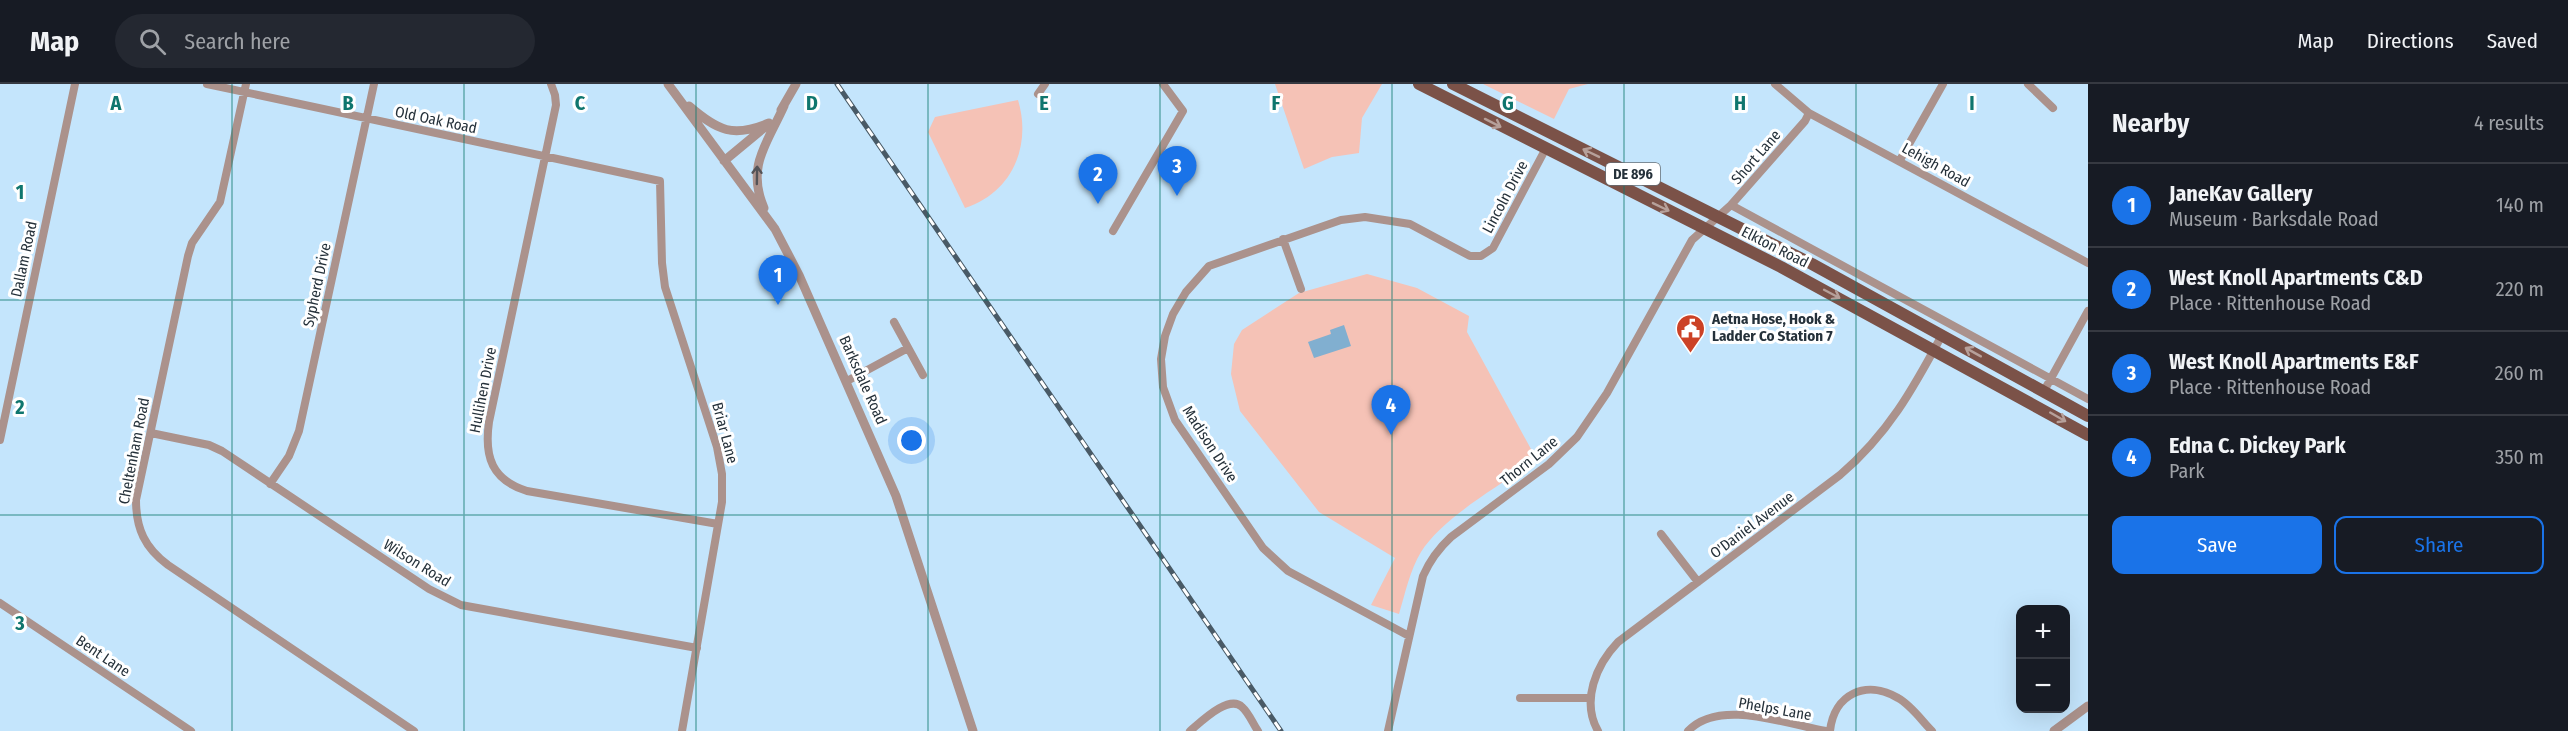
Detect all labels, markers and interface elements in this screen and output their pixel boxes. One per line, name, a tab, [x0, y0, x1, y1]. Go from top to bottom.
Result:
search box	[115, 14, 535, 68]
text: Map	[30, 25, 79, 58]
icon: search	[136, 25, 169, 58]
text: Search here	[184, 28, 290, 55]
text: Map	[2297, 28, 2334, 54]
text: Directions	[2367, 28, 2454, 54]
text: Saved	[2487, 28, 2538, 54]
text: A	[110, 91, 123, 115]
text: B	[342, 91, 354, 115]
text: C	[575, 91, 586, 115]
text: D	[806, 91, 818, 115]
text: E	[1039, 91, 1049, 115]
text: F	[1272, 91, 1281, 115]
text: G	[1502, 91, 1514, 115]
text: H	[1734, 91, 1746, 115]
text: I	[1969, 91, 1975, 115]
street label: Old Oak Road	[393, 103, 479, 137]
text: Nearby	[2112, 108, 2189, 139]
text: 4 results	[2474, 111, 2544, 135]
one-way arrow	[1484, 118, 1502, 130]
street label: Short Lane	[1728, 126, 1784, 188]
street label: Lehigh Road	[1899, 139, 1973, 191]
pin: 3	[1158, 147, 1196, 196]
one-way arrow	[1582, 147, 1600, 159]
pin: 2	[1078, 154, 1118, 204]
street label: Lincoln Drive	[1478, 158, 1532, 236]
road number: DE 896	[1606, 163, 1660, 185]
one-way arrow	[751, 165, 763, 185]
text: 1	[16, 180, 24, 204]
text: JaneKav Gallery	[2169, 180, 2312, 207]
text: 1	[2127, 193, 2136, 217]
text: 140 m	[2496, 193, 2544, 217]
one-way arrow	[1652, 201, 1670, 213]
text: Museum · Barksdale Road	[2169, 207, 2379, 231]
street label: Dallam Road	[7, 219, 41, 299]
street label: Elkton Road	[1738, 222, 1812, 272]
street label: Sypherd Drive	[299, 241, 335, 329]
pin: 1	[758, 256, 798, 305]
text: West Knoll Apartments C&D	[2169, 264, 2423, 291]
text: 2	[2127, 277, 2136, 301]
text: 220 m	[2496, 277, 2544, 301]
one-way arrow	[1822, 289, 1840, 300]
text: Place · Rittenhouse Road	[2169, 291, 2371, 315]
place label: Aetna Hose, Hook & Ladder Co Station 7	[1711, 310, 1836, 345]
public building icon: Aetna Hose, Hook & Ladder Co Station 7	[1675, 312, 1707, 354]
street label: Barksdale Road	[835, 333, 891, 427]
street label: Hullihen Drive	[466, 346, 500, 434]
one-way arrow	[1965, 346, 1983, 357]
text: West Knoll Apartments E&F	[2169, 348, 2419, 375]
text: 3	[2127, 361, 2136, 385]
text: 260 m	[2495, 361, 2544, 385]
text: Place · Rittenhouse Road	[2169, 375, 2371, 399]
pin: 4	[1372, 386, 1410, 435]
text: 2	[14, 395, 25, 419]
street label: Cheltenham Road	[115, 396, 153, 506]
street label: Briar Lane	[708, 400, 742, 466]
street label: Madison Drive	[1179, 402, 1241, 486]
one-way arrow	[2049, 412, 2066, 424]
your location	[897, 426, 926, 455]
street label: Thorn Lane	[1497, 432, 1561, 490]
text: Edna C. Dickey Park	[2169, 432, 2346, 459]
text: 4	[2126, 445, 2137, 469]
text: 350 m	[2495, 445, 2544, 469]
text: Park	[2169, 459, 2205, 483]
street label: O'Daniel Avenue	[1707, 488, 1797, 562]
button: Save	[2112, 516, 2322, 574]
button: Share	[2334, 516, 2544, 574]
street label: Wilson Road	[380, 535, 454, 591]
map controls	[2016, 605, 2070, 713]
button: +	[2016, 605, 2070, 659]
text: 3	[14, 611, 25, 635]
street label: Bent Lane	[73, 631, 133, 681]
button: −	[2016, 659, 2070, 713]
street label: Phelps Lane	[1737, 694, 1813, 724]

